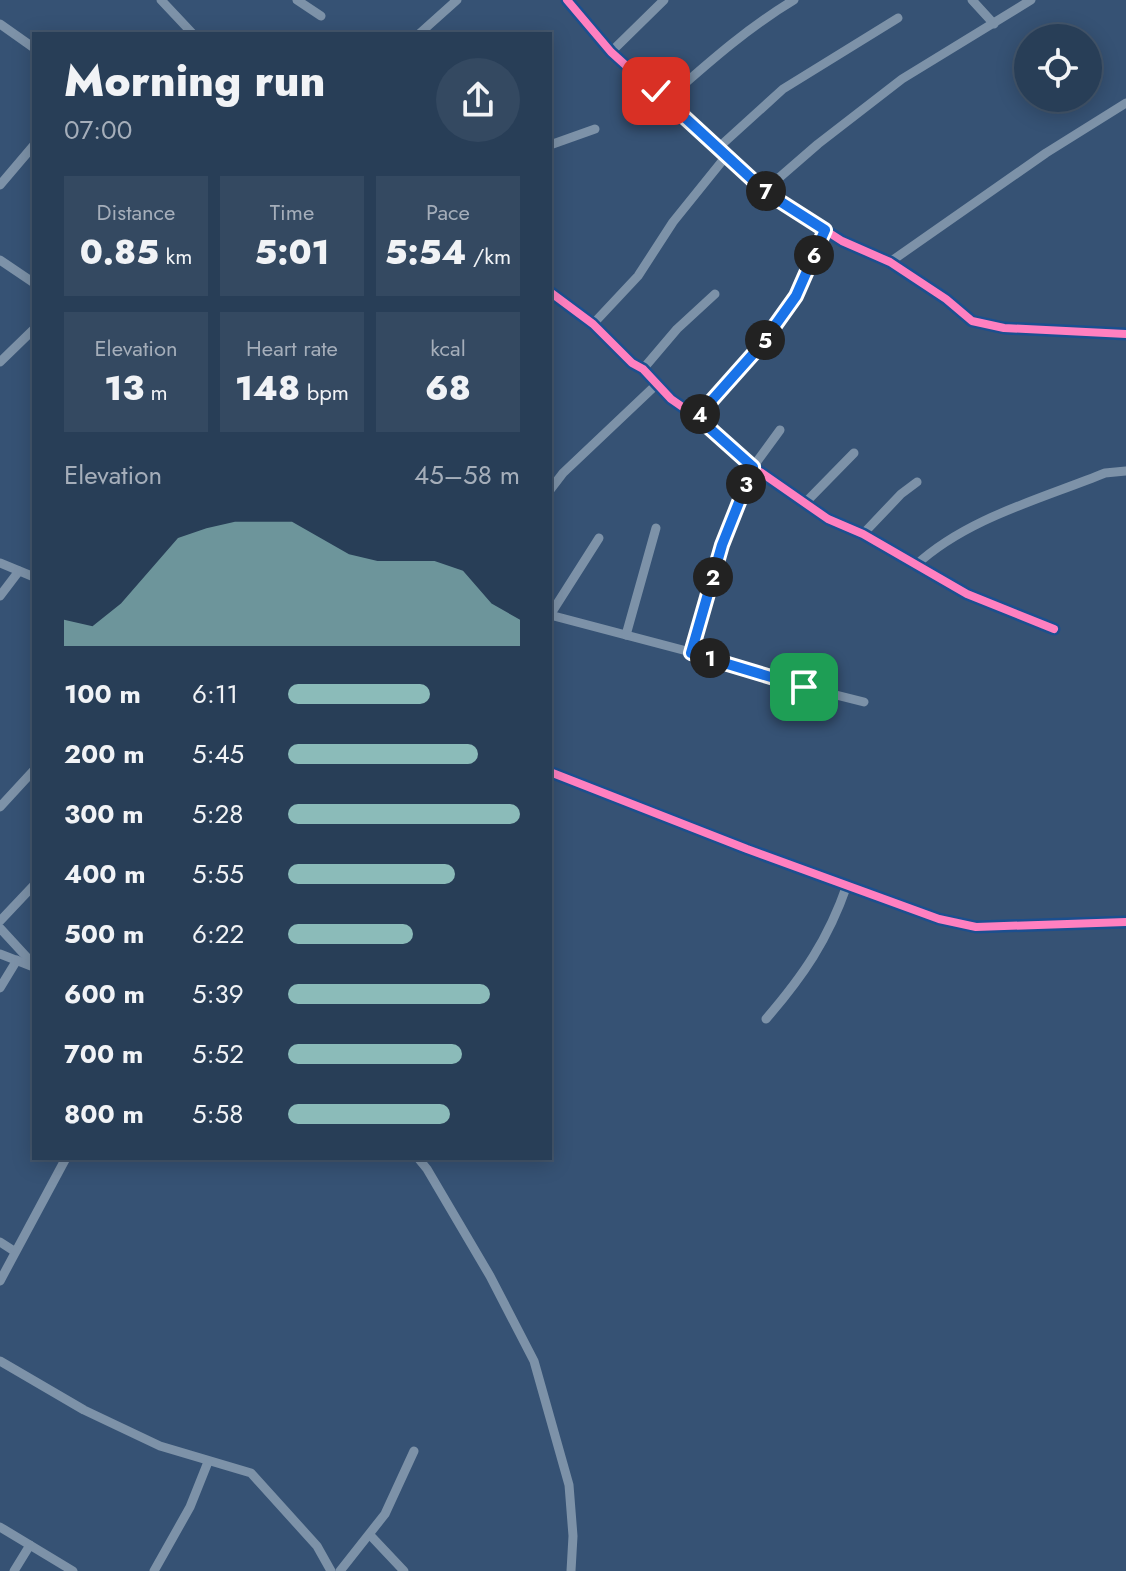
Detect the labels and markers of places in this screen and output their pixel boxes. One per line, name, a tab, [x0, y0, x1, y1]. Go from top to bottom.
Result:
pin	[622, 57, 690, 125]
pin: 7	[746, 171, 786, 211]
pin: 6	[794, 235, 834, 275]
pin: 5	[745, 320, 785, 360]
pin: 4	[680, 394, 720, 434]
pin: 3	[726, 464, 766, 504]
pin: 2	[693, 557, 733, 597]
pin: 1	[690, 638, 730, 678]
pin	[770, 653, 838, 721]

